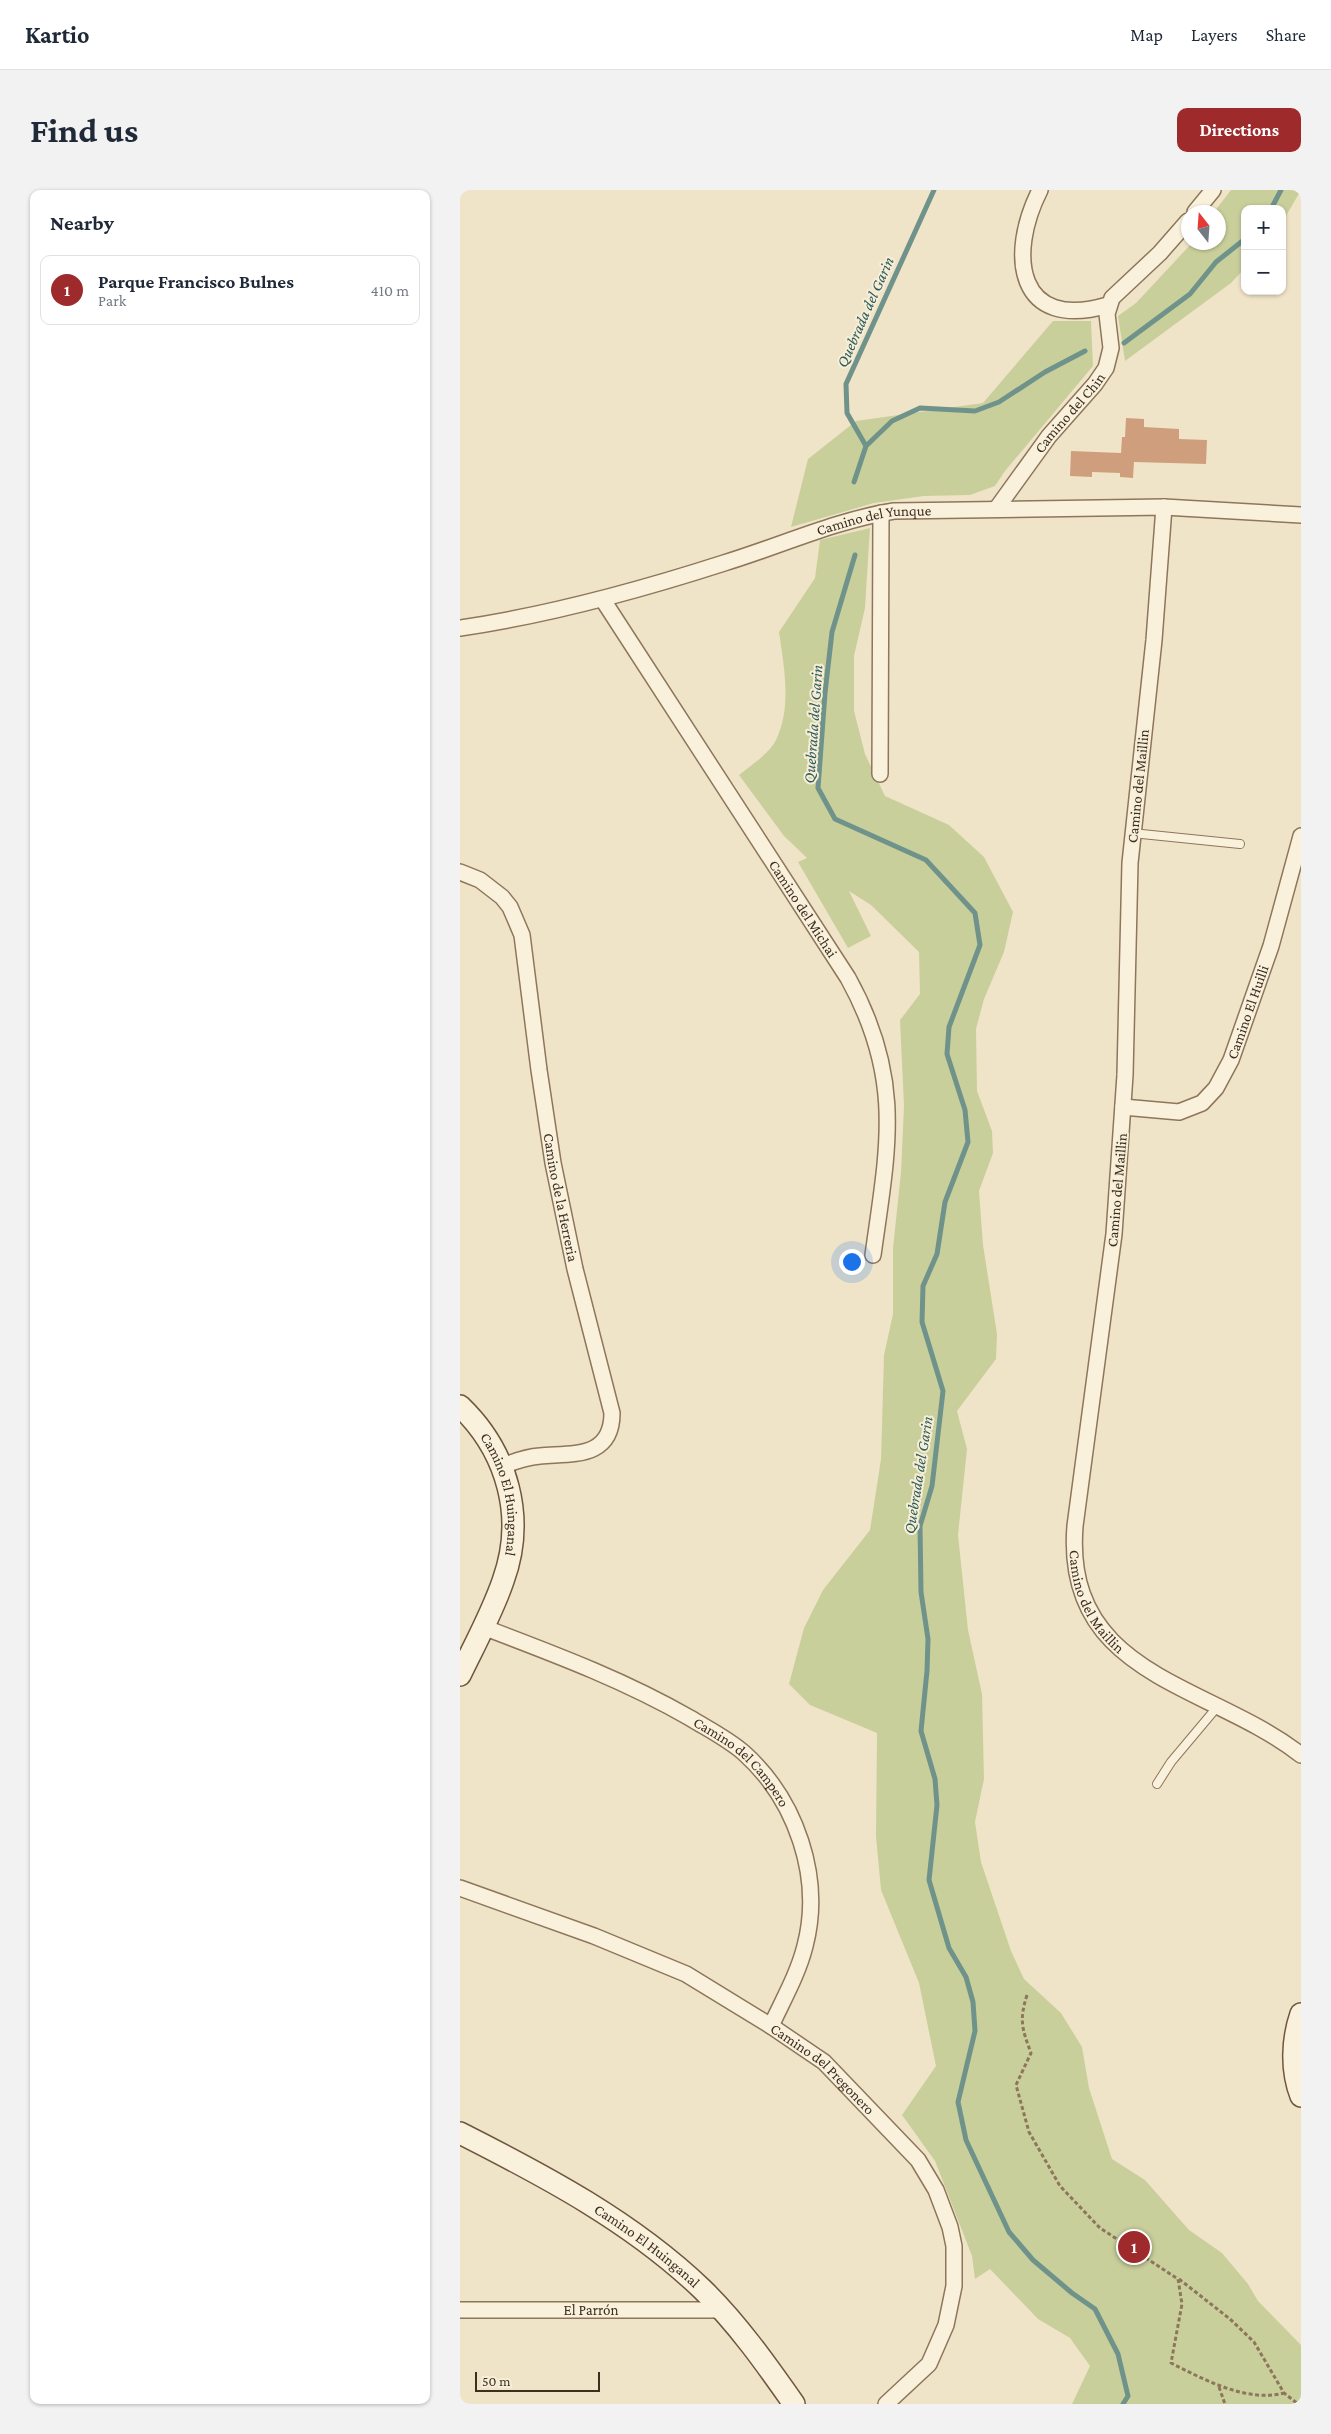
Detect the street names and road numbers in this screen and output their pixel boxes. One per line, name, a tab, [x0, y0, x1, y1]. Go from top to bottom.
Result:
street label: Camino del Chin	[1031, 370, 1108, 456]
street label: Camino del Yunque	[814, 502, 932, 539]
street label: Camino del Maillin	[1124, 728, 1152, 844]
street label: Camino del Michai	[766, 857, 841, 961]
street label: Camino El Huilli	[1224, 963, 1272, 1061]
street label: Camino de la Herreria	[541, 1132, 581, 1263]
street label: Camino del Maillin	[1104, 1132, 1130, 1248]
street label: Camino El Huinganal	[477, 1430, 521, 1557]
street label: Camino del Maillin	[1066, 1550, 1127, 1656]
street label: Camino del Campero	[691, 1714, 792, 1810]
street label: Camino del Pregonero	[768, 2020, 878, 2118]
street label: Camino El Huinganal	[592, 2201, 703, 2291]
street label: El Parrón	[563, 2302, 619, 2318]

